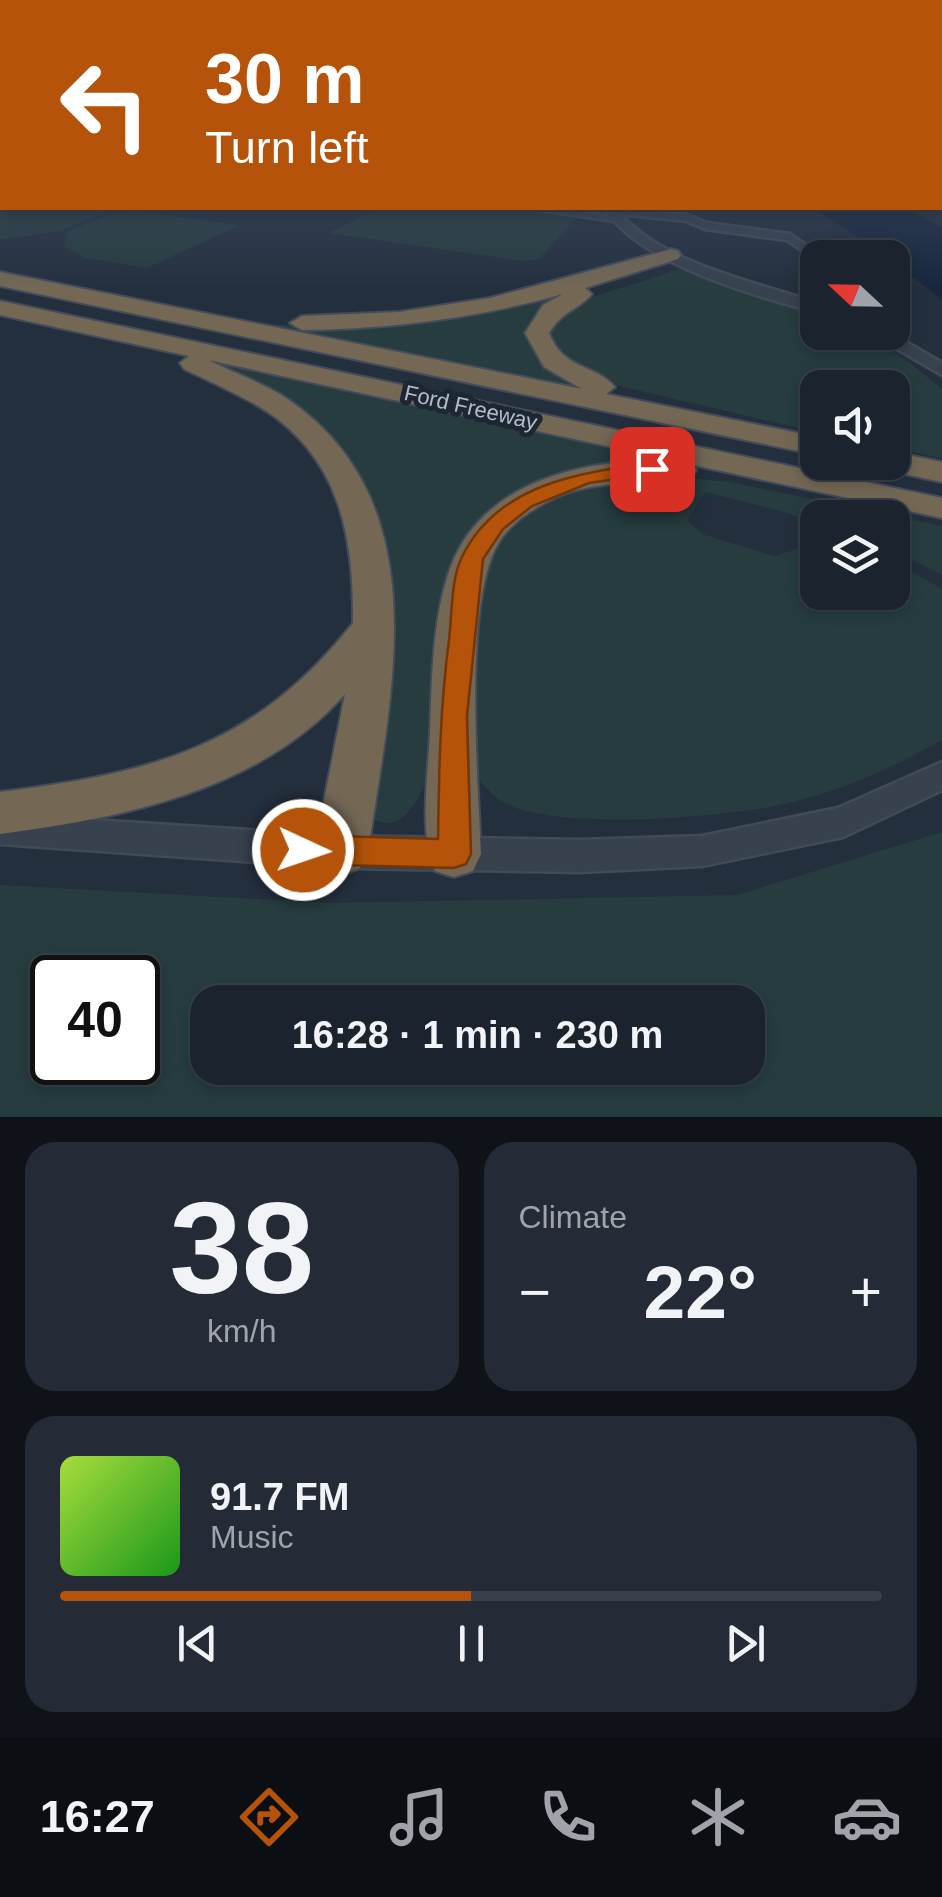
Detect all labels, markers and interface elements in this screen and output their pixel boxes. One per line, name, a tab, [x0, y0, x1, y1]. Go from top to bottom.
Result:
icon: left	[40, 40, 170, 170]
text: 30 m	[205, 40, 365, 118]
text: Turn left	[205, 122, 368, 173]
north arrow	[800, 240, 910, 350]
map controls	[800, 240, 910, 610]
button: sound	[800, 370, 910, 480]
street label: Ford Freeway	[402, 380, 540, 435]
pin	[610, 427, 695, 512]
icon: arrive	[625, 442, 680, 497]
button: layers	[800, 500, 910, 610]
position arrow	[251, 798, 355, 902]
speed limit sign: 40	[30, 955, 160, 1085]
text: 16:28 · 1 min · 230 m	[292, 1014, 663, 1056]
text: 38	[169, 1175, 314, 1321]
text: Climate	[519, 1199, 627, 1235]
text: 22°	[644, 1250, 757, 1334]
text: −	[519, 1261, 551, 1323]
text: +	[850, 1261, 882, 1323]
text: km/h	[207, 1313, 276, 1349]
text: 91.7 FM	[210, 1476, 349, 1518]
text: Music	[210, 1519, 294, 1555]
icon: previous	[170, 1616, 225, 1671]
icon: pause	[444, 1616, 499, 1671]
icon: next	[718, 1616, 773, 1671]
icon: directions	[234, 1782, 304, 1852]
icon: music	[384, 1782, 454, 1852]
icon: phone	[533, 1782, 603, 1852]
icon: climate	[683, 1782, 753, 1852]
icon: car	[832, 1782, 902, 1852]
text: 16:27	[40, 1791, 155, 1842]

